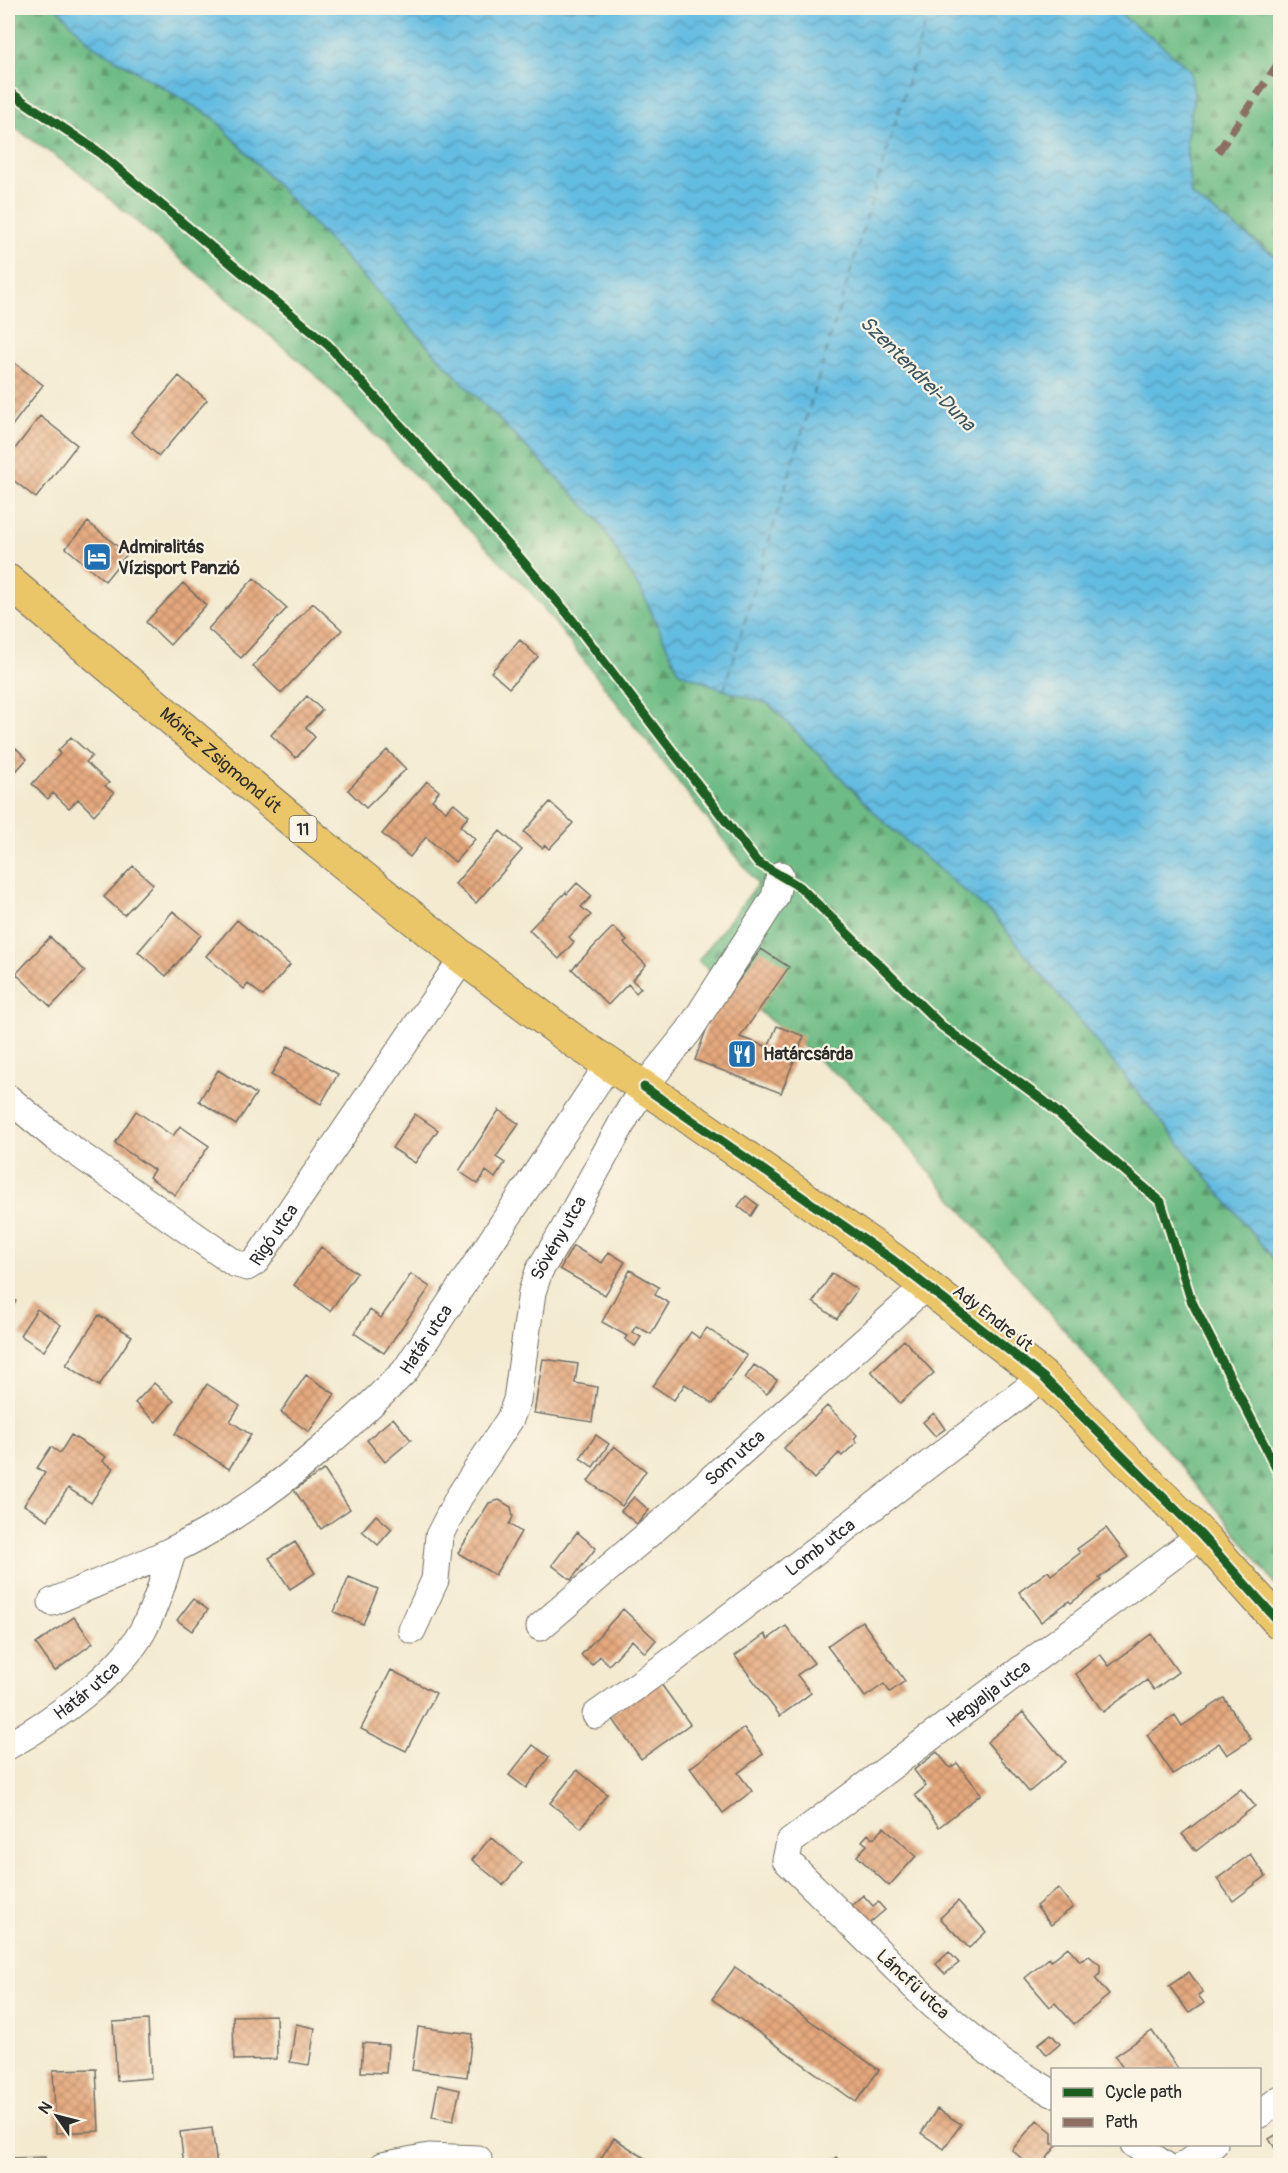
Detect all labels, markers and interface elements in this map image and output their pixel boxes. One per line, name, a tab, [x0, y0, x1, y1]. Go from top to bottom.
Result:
water label: Szentendrei-Duna	[855, 310, 982, 437]
place label: Admiralitás Vízisport Panzió	[118, 536, 240, 580]
hotel icon: Admiralitás Vízisport Panzió	[81, 541, 113, 573]
street label: Móricz Zsigmond út	[155, 703, 287, 819]
road number: 11	[290, 816, 316, 842]
restaurant icon: Határcsárda	[726, 1038, 758, 1070]
place label: Határcsárda	[763, 1043, 854, 1066]
street label: Sövény utca	[526, 1192, 592, 1283]
street label: Rigó utca	[245, 1200, 304, 1271]
street label: Ady Endre út	[948, 1280, 1038, 1357]
street label: Határ utca	[395, 1300, 458, 1379]
street label: Som utca	[700, 1425, 770, 1491]
street label: Lomb utca	[781, 1514, 860, 1582]
street label: Hegyalja utca	[942, 1655, 1035, 1733]
street label: Határ utca	[49, 1657, 125, 1726]
street label: Láncfű utca	[871, 1944, 954, 2024]
legend	[1051, 2068, 1261, 2146]
text: Cycle path	[1105, 2081, 1182, 2104]
north arrow	[27, 2086, 87, 2146]
text: N	[34, 2098, 57, 2118]
text: Path	[1105, 2111, 1138, 2134]

